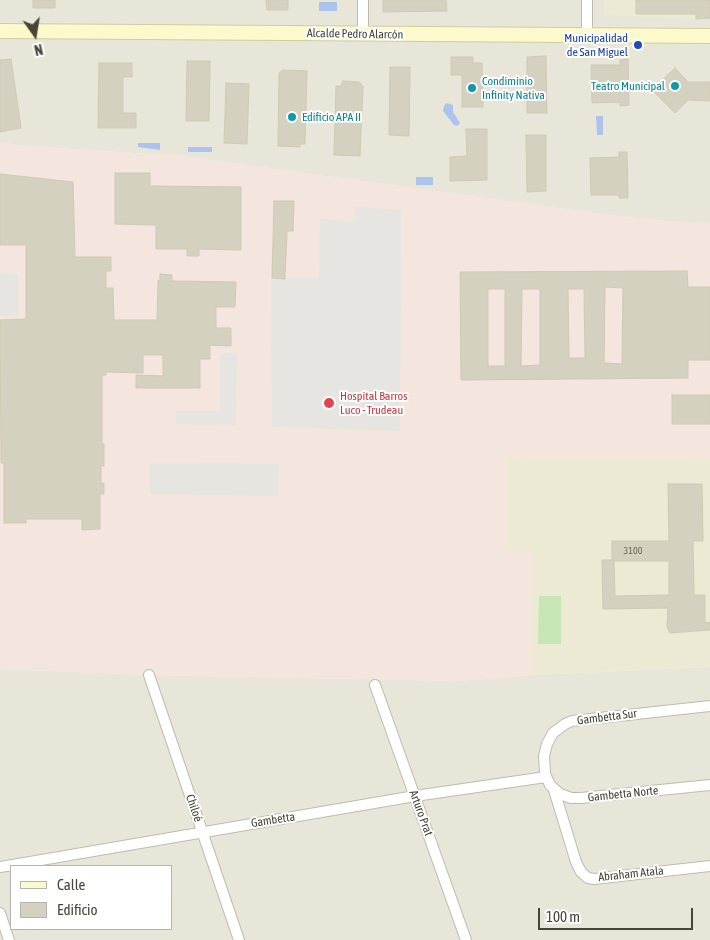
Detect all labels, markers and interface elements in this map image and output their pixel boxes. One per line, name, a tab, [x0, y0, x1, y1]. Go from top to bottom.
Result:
north arrow	[10, 10, 60, 60]
street label: Alcalde Pedro Alarcón	[307, 26, 403, 42]
place label: Municipalidad de San Miguel	[564, 31, 628, 59]
marker: Municipalidad de San Miguel	[632, 39, 644, 51]
text: N	[33, 41, 44, 58]
place label: Condiminio Infinity Nativa	[482, 74, 545, 102]
place label: Teatro Municipal	[591, 79, 665, 93]
marker: Teatro Municipal	[669, 80, 681, 92]
marker: Condiminio Infinity Nativa	[466, 82, 478, 94]
place label: Edificio APA II	[302, 110, 361, 124]
marker: Edificio APA II	[286, 111, 298, 123]
place label: Hospital Barros Luco - Trudeau	[340, 389, 407, 417]
marker: Hospital Barros Luco - Trudeau	[322, 396, 336, 410]
house number: 3100	[624, 545, 642, 557]
street label: Gambetta Sur	[576, 706, 638, 728]
street label: Gambetta Norte	[587, 783, 659, 805]
street label: Arturo Prat	[406, 788, 436, 838]
street label: Chiloé	[183, 792, 205, 824]
street label: Gambetta	[250, 809, 296, 831]
street label: Abraham Atala	[598, 863, 664, 885]
legend	[10, 865, 172, 930]
text: Calle	[57, 876, 85, 893]
scale bar	[540, 898, 695, 930]
text: Edificio	[57, 901, 98, 918]
text: 100 m	[546, 908, 580, 925]

